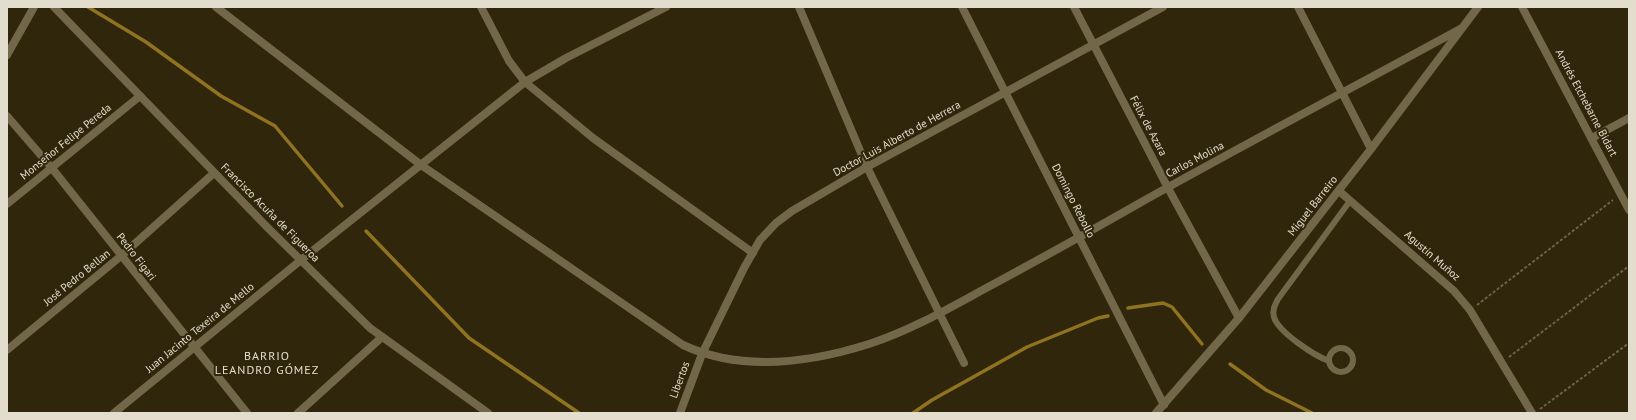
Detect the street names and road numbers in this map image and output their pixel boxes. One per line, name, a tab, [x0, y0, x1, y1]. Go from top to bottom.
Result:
street label: Andrés Etchebarne Bidart	[1552, 47, 1620, 159]
street label: Félix de Azara	[1127, 94, 1169, 158]
street label: Doctor Luis Alberto de Herrera	[831, 98, 963, 180]
street label: Monseñor Felipe Pereda	[18, 101, 114, 183]
street label: Carlos Molina	[1164, 139, 1226, 181]
street label: Francisco Acuña de Figueroa	[218, 161, 322, 265]
street label: Domingo Rebollo	[1049, 162, 1097, 240]
street label: Miguel Barreiro	[1285, 173, 1341, 239]
street label: Agustín Muñoz	[1401, 228, 1463, 284]
street label: Pedro Figari	[113, 231, 159, 283]
street label: José Pedro Bellan	[41, 247, 113, 309]
street label: Juan Jacinto Texeira de Mello	[143, 280, 257, 376]
street label: Libertos	[667, 360, 693, 400]

